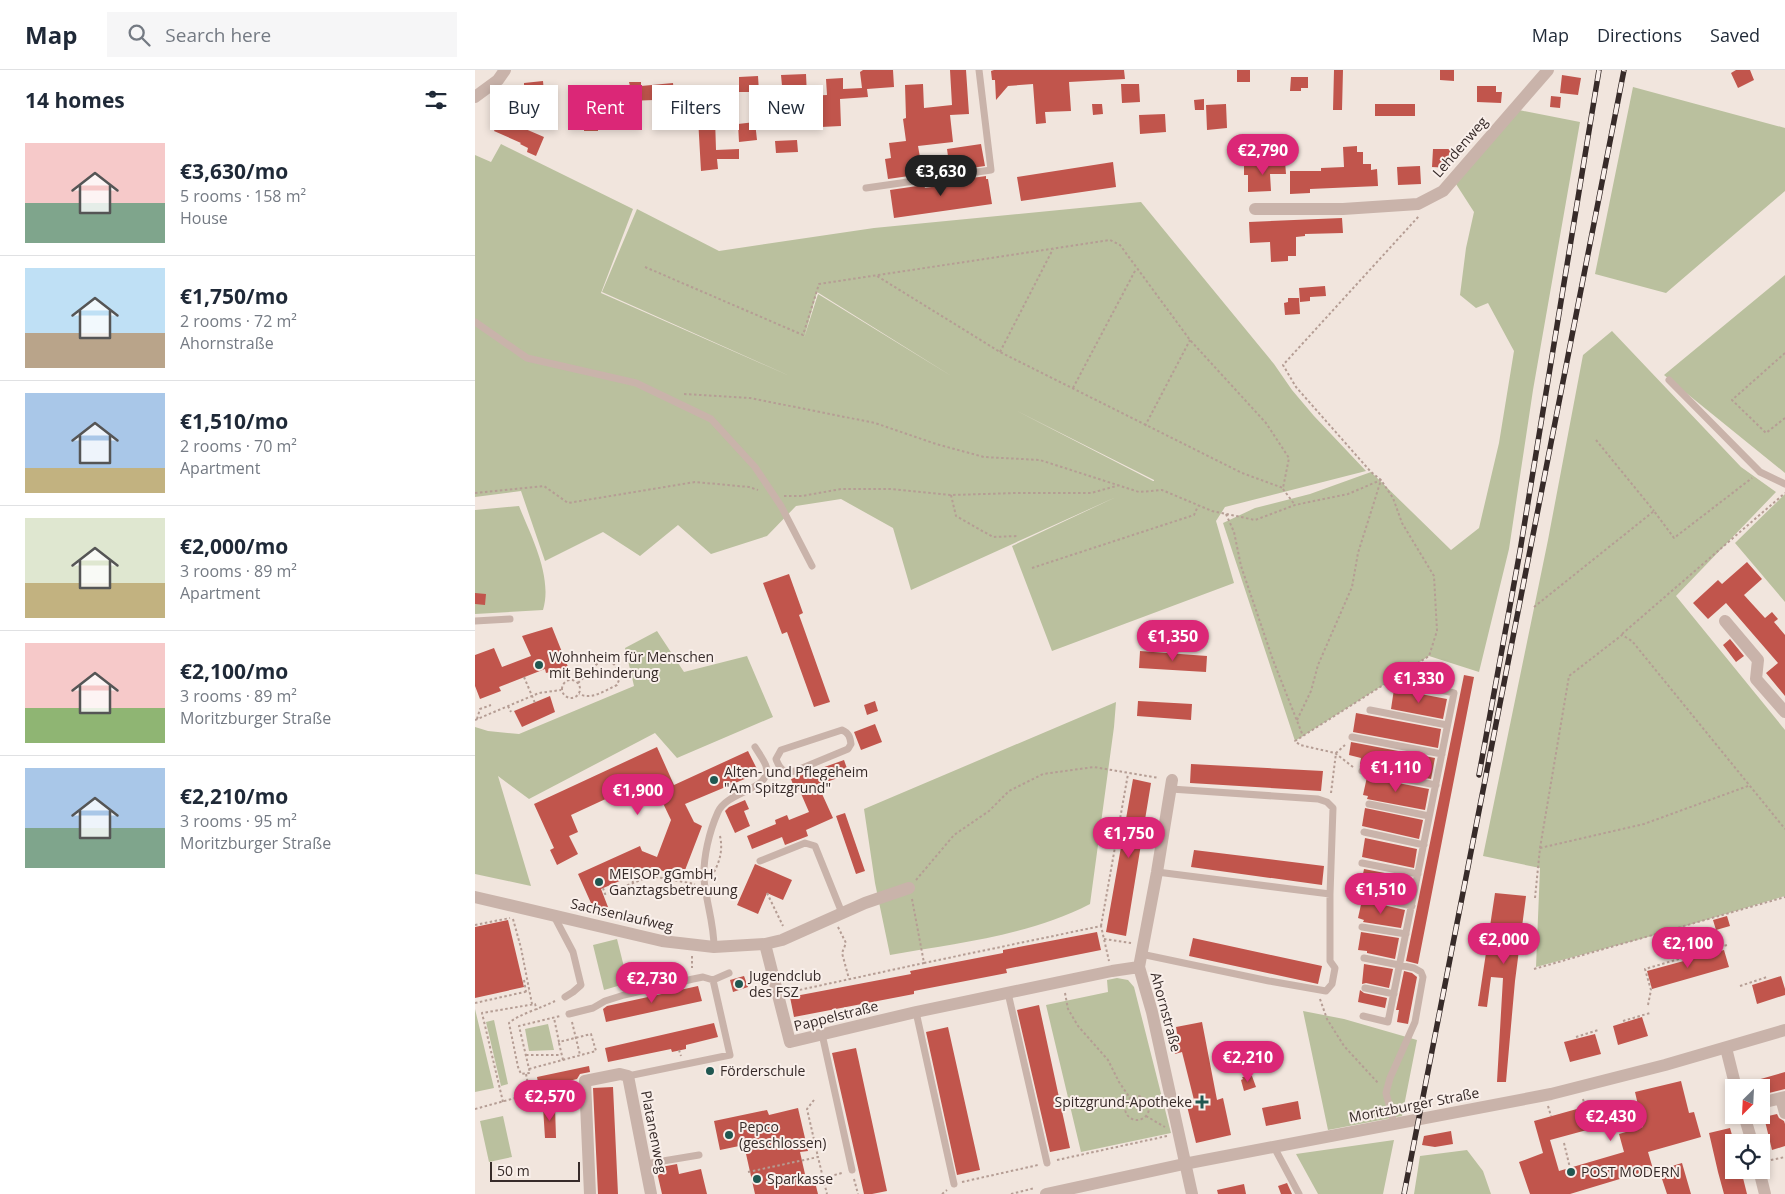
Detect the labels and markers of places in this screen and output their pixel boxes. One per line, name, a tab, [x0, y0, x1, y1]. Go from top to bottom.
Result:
pin: €2,790	[1222, 134, 1304, 176]
pin: €3,630	[900, 154, 982, 197]
pin: €1,350	[1132, 620, 1214, 662]
place label: Wohnheim für Menschen mit Behinderung	[549, 647, 714, 682]
marker: Wohnheim für Menschen mit Behinderung	[533, 659, 545, 671]
pin: €1,330	[1378, 662, 1460, 704]
pin: €1,110	[1355, 750, 1437, 793]
place label: Alten- und Pflegeheim "Am Spitzgrund"	[724, 762, 868, 797]
pin: €1,900	[597, 774, 679, 816]
marker: Alten- und Pflegeheim "Am Spitzgrund"	[708, 774, 720, 786]
pin: €1,750	[1088, 816, 1170, 859]
place label: MEISOP gGmbH, Ganztagsbetreuung	[609, 864, 738, 899]
pin: €1,510	[1340, 872, 1422, 915]
marker: MEISOP gGmbH, Ganztagsbetreuung	[593, 876, 605, 888]
pin: €2,000	[1463, 922, 1545, 965]
pin: €2,100	[1647, 926, 1729, 969]
pin: €2,730	[611, 962, 693, 1004]
place label: Jugendclub des FSZ	[747, 966, 821, 1001]
marker: Jugendclub des FSZ	[733, 978, 745, 990]
pin: €2,210	[1207, 1040, 1289, 1083]
place label: Förderschule	[720, 1061, 806, 1080]
marker: Förderschule	[704, 1065, 716, 1077]
pin: €2,570	[509, 1080, 591, 1122]
place label: Spitzgrund-Apotheke	[1055, 1092, 1192, 1111]
marker: Spitzgrund-Apotheke	[1196, 1096, 1208, 1108]
pin: €2,430	[1570, 1100, 1652, 1142]
place label: Pepco (geschlossen)	[739, 1117, 826, 1152]
marker: Pepco (geschlossen)	[723, 1129, 735, 1141]
place label: POST MODERN	[1581, 1162, 1680, 1181]
marker: POST MODERN	[1565, 1166, 1577, 1178]
place label: Sparkasse	[767, 1169, 833, 1188]
marker: Sparkasse	[751, 1173, 763, 1185]

